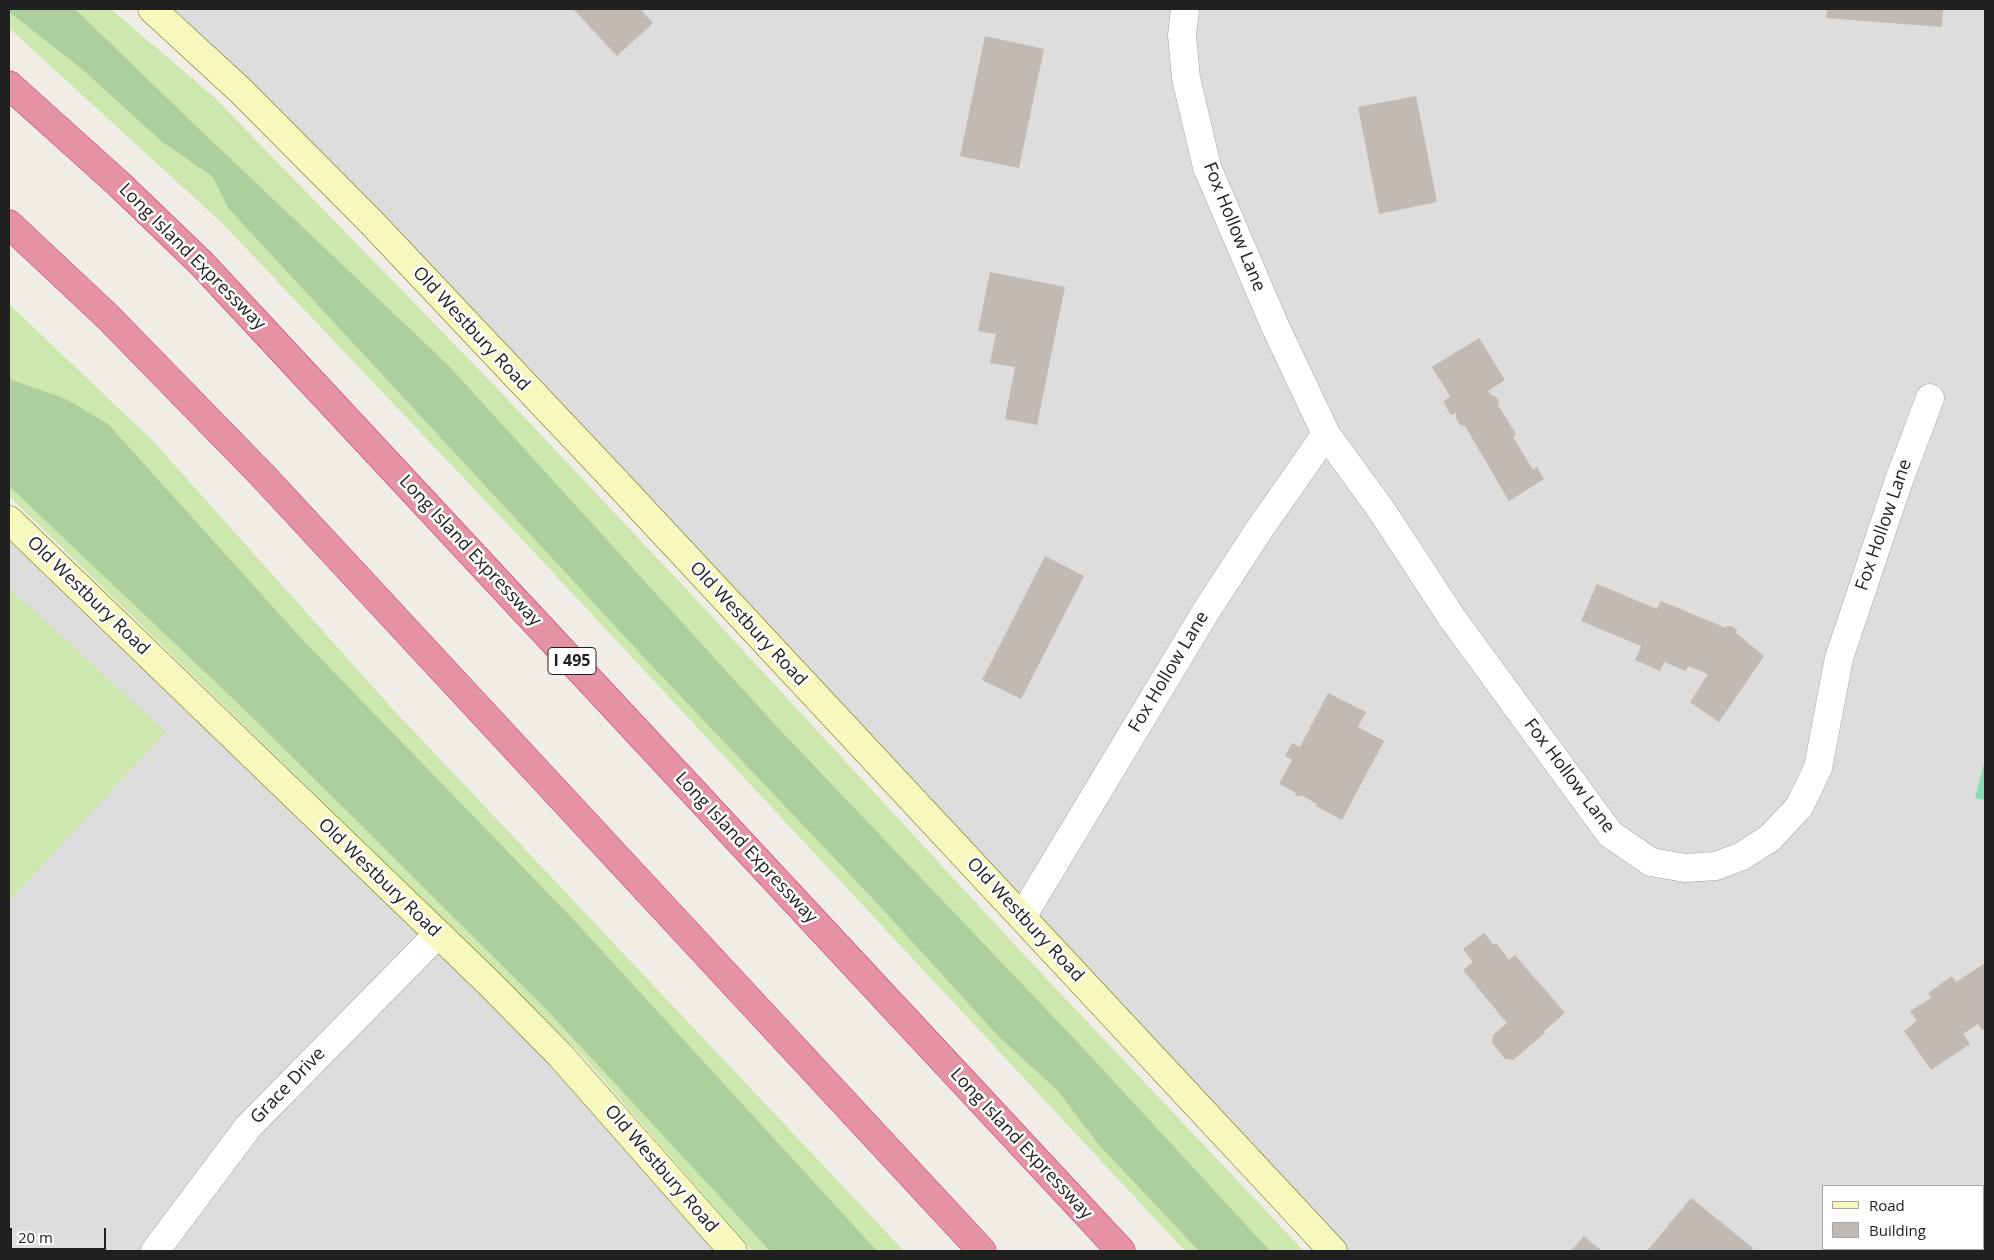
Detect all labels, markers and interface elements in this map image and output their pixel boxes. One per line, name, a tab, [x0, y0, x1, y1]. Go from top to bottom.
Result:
street label: Fox Hollow Lane	[1198, 159, 1270, 295]
street label: Long Island Expressway	[114, 179, 270, 335]
street label: Old Westbury Road	[408, 262, 534, 396]
street label: Fox Hollow Lane	[1851, 457, 1917, 593]
street label: Long Island Expressway	[394, 471, 546, 631]
street label: Old Westbury Road	[22, 532, 154, 660]
street label: Old Westbury Road	[685, 557, 811, 691]
street label: Fox Hollow Lane	[1124, 608, 1214, 736]
road number: I 495	[548, 648, 596, 674]
street label: Fox Hollow Lane	[1519, 715, 1619, 837]
street label: Long Island Expressway	[670, 768, 822, 928]
street label: Old Westbury Road	[313, 814, 445, 942]
street label: Old Westbury Road	[962, 853, 1088, 987]
street label: Grace Drive	[246, 1043, 330, 1129]
street label: Long Island Expressway	[945, 1064, 1097, 1224]
street label: Old Westbury Road	[600, 1101, 722, 1237]
legend	[1822, 1185, 1984, 1250]
text: Road	[1869, 1195, 1905, 1215]
scale bar	[12, 1218, 109, 1250]
text: Building	[1869, 1220, 1926, 1240]
text: 20 m	[18, 1227, 53, 1247]

